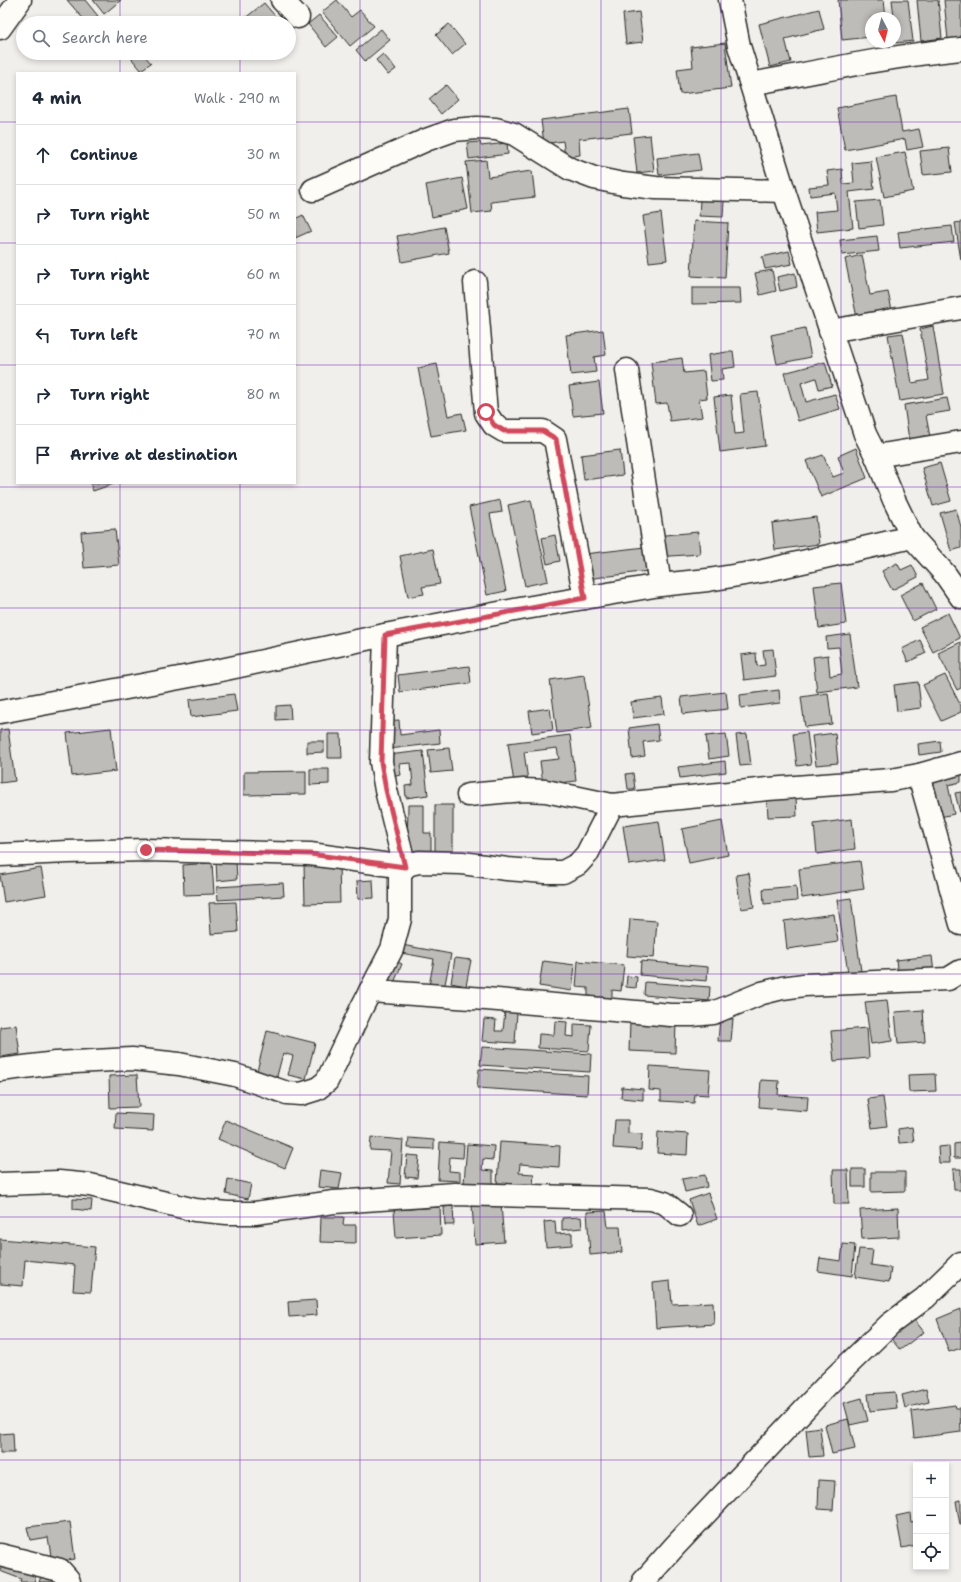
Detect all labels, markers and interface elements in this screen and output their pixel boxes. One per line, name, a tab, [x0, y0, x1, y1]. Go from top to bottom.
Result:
north arrow	[865, 12, 901, 48]
search box	[16, 16, 296, 60]
icon: search	[30, 27, 52, 49]
text: Search here	[62, 28, 148, 48]
text: 4 min	[32, 87, 82, 109]
text: Walk · 290 m	[194, 90, 280, 107]
icon: ahead	[32, 144, 54, 166]
text: Continue	[70, 145, 138, 165]
text: 30 m	[246, 146, 280, 163]
icon: right	[32, 204, 54, 226]
text: Turn right	[70, 205, 150, 225]
text: 50 m	[247, 206, 280, 223]
icon: right	[32, 264, 54, 286]
text: Turn right	[70, 265, 150, 285]
text: 60 m	[247, 266, 280, 283]
icon: left	[32, 324, 54, 346]
text: Turn left	[70, 325, 138, 345]
text: 70 m	[246, 326, 280, 343]
icon: right	[32, 384, 54, 406]
text: Turn right	[70, 385, 150, 405]
text: 80 m	[246, 386, 280, 403]
route start	[477, 403, 495, 421]
icon: arrive	[32, 444, 54, 466]
text: Arrive at destination	[70, 445, 238, 465]
route end	[137, 841, 155, 859]
map controls	[913, 1462, 949, 1570]
button: +	[913, 1462, 949, 1498]
button: −	[913, 1498, 949, 1534]
button: locate	[913, 1534, 949, 1570]

